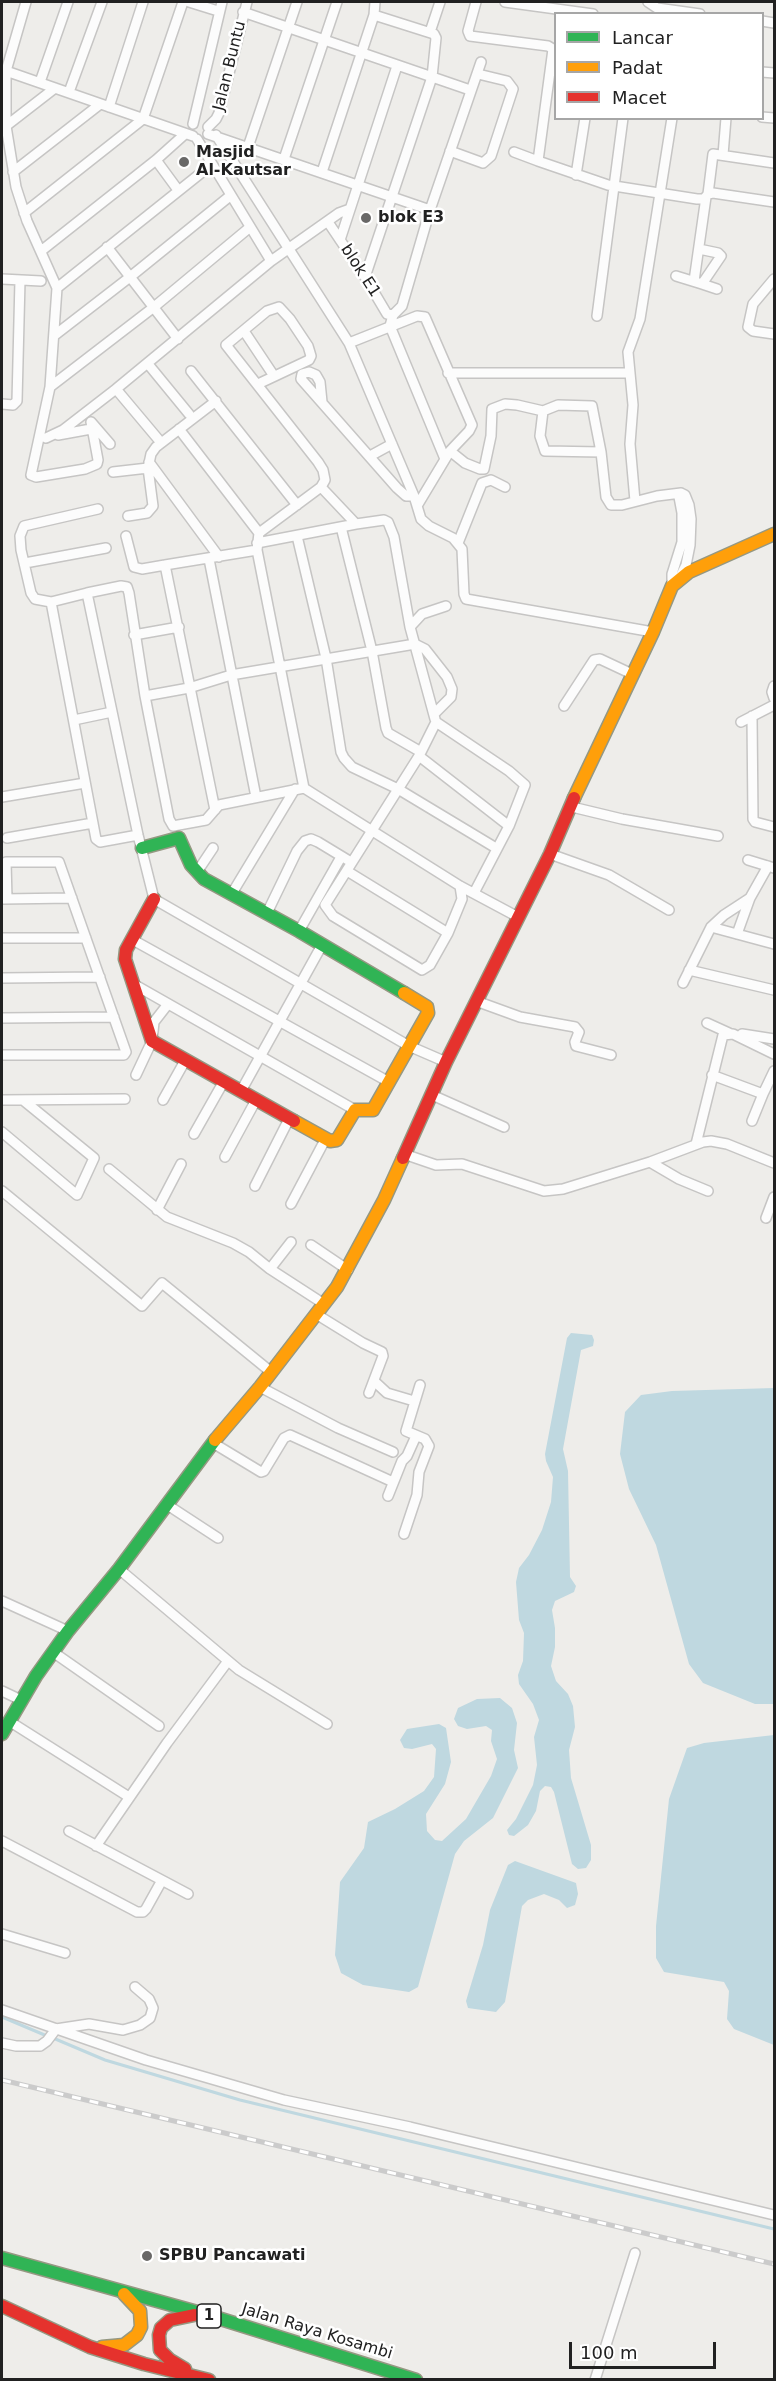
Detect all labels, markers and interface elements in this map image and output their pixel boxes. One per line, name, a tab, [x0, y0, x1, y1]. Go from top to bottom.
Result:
legend	[554, 12, 764, 120]
street label: Jalan Buntu	[210, 19, 250, 113]
text: Lancar	[612, 27, 673, 48]
text: Padat	[612, 57, 663, 78]
text: Macet	[612, 87, 667, 108]
place label: Masjid Al-Kautsar	[196, 143, 291, 181]
marker: Masjid Al-Kautsar	[177, 155, 191, 169]
place label: blok E3	[378, 208, 444, 228]
marker: blok E3	[359, 211, 373, 225]
street label: blok E1	[336, 241, 384, 301]
place label: SPBU Pancawati	[159, 2246, 305, 2266]
marker: SPBU Pancawati	[140, 2249, 154, 2263]
street label: Jalan Raya Kosambi	[239, 2300, 395, 2364]
road number: 1	[197, 2304, 221, 2328]
scale bar	[572, 2330, 719, 2368]
text: 100 m	[580, 2342, 638, 2363]

